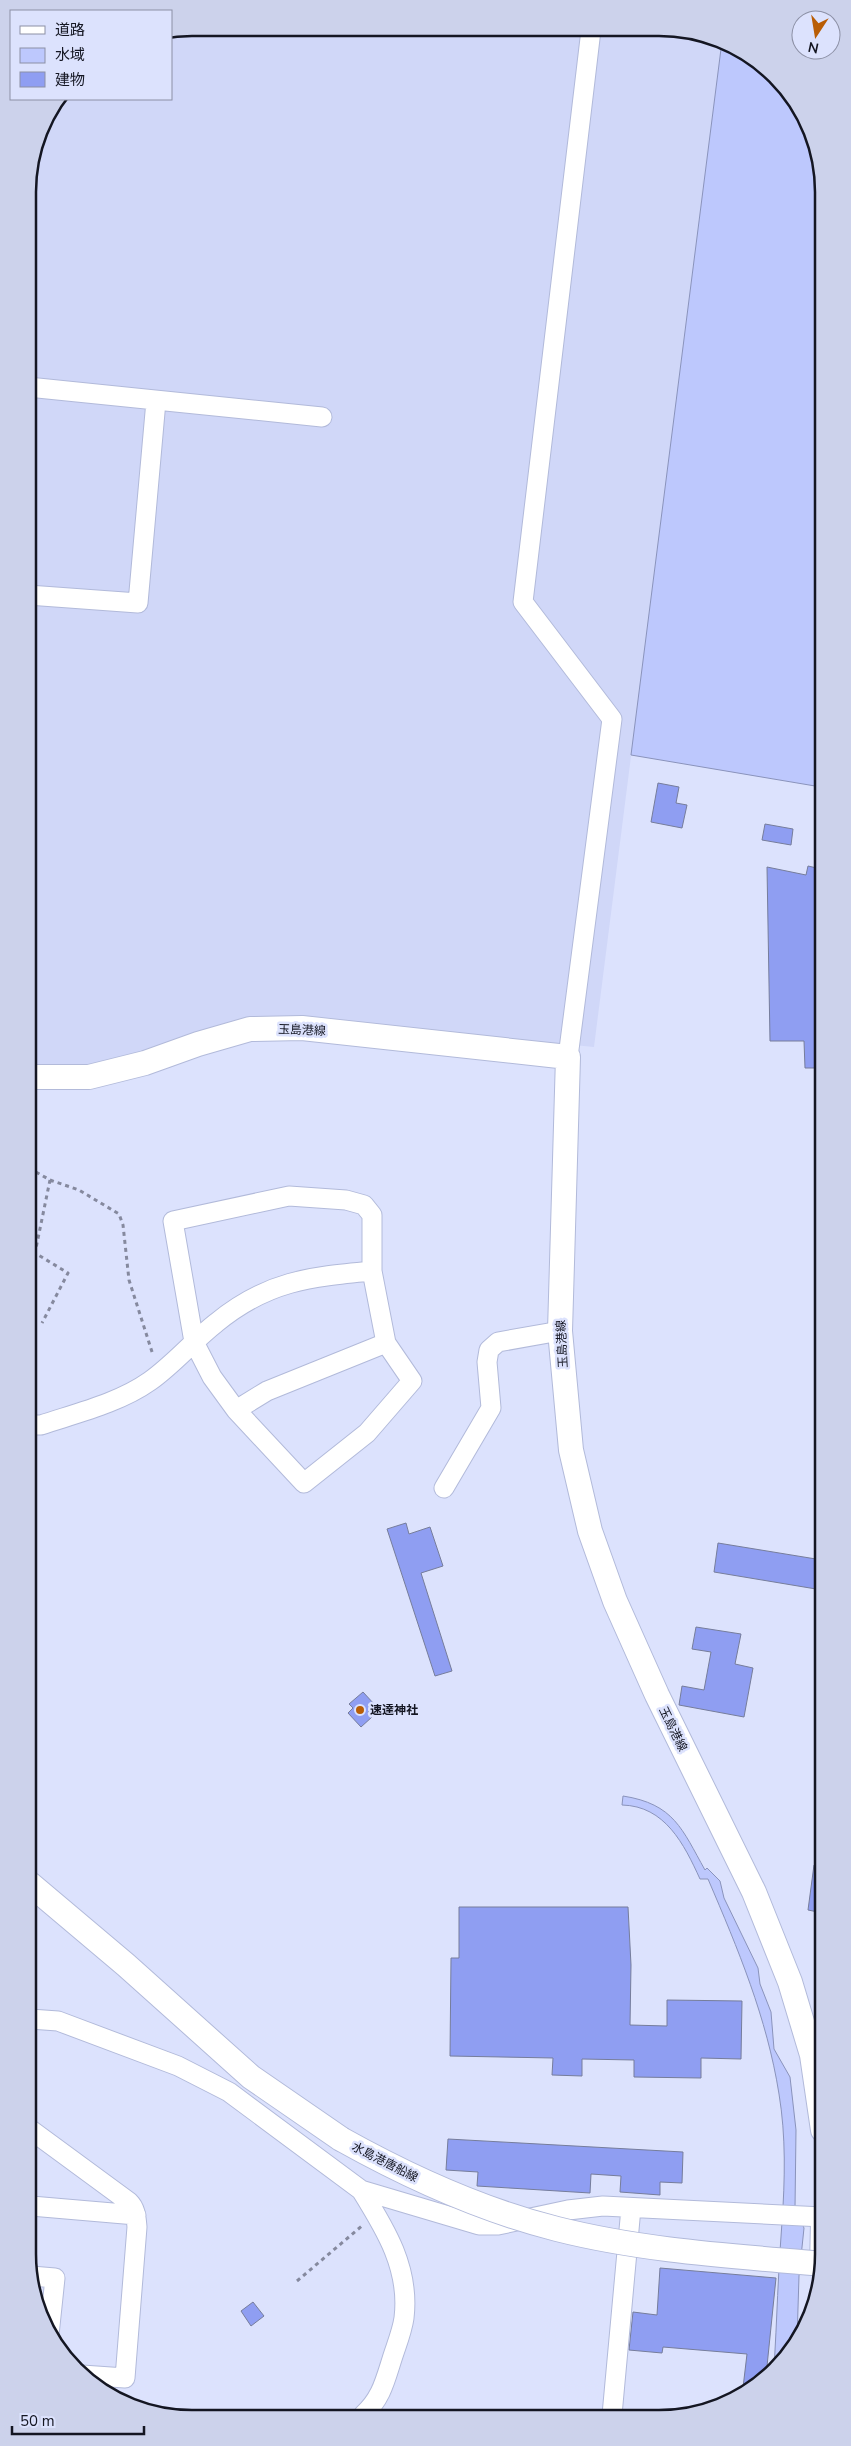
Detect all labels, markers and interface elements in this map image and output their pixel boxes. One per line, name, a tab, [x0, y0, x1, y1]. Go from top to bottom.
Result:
legend	[10, 10, 172, 100]
north arrow	[791, 10, 841, 60]
text: 道路	[55, 20, 85, 40]
text: N	[806, 37, 821, 58]
text: 水域	[55, 45, 85, 65]
text: 建物	[55, 70, 85, 90]
street label: 玉島港線	[278, 1021, 326, 1039]
street label: 玉島港線	[553, 1320, 571, 1368]
place label: 速達神社	[370, 1702, 418, 1718]
marker: 速達神社	[354, 1704, 366, 1716]
street label: 玉島港線	[655, 1704, 691, 1754]
street label: 水島港唐船線	[349, 2139, 421, 2185]
scale bar	[12, 2404, 145, 2436]
text: 50 m	[20, 2411, 55, 2431]

